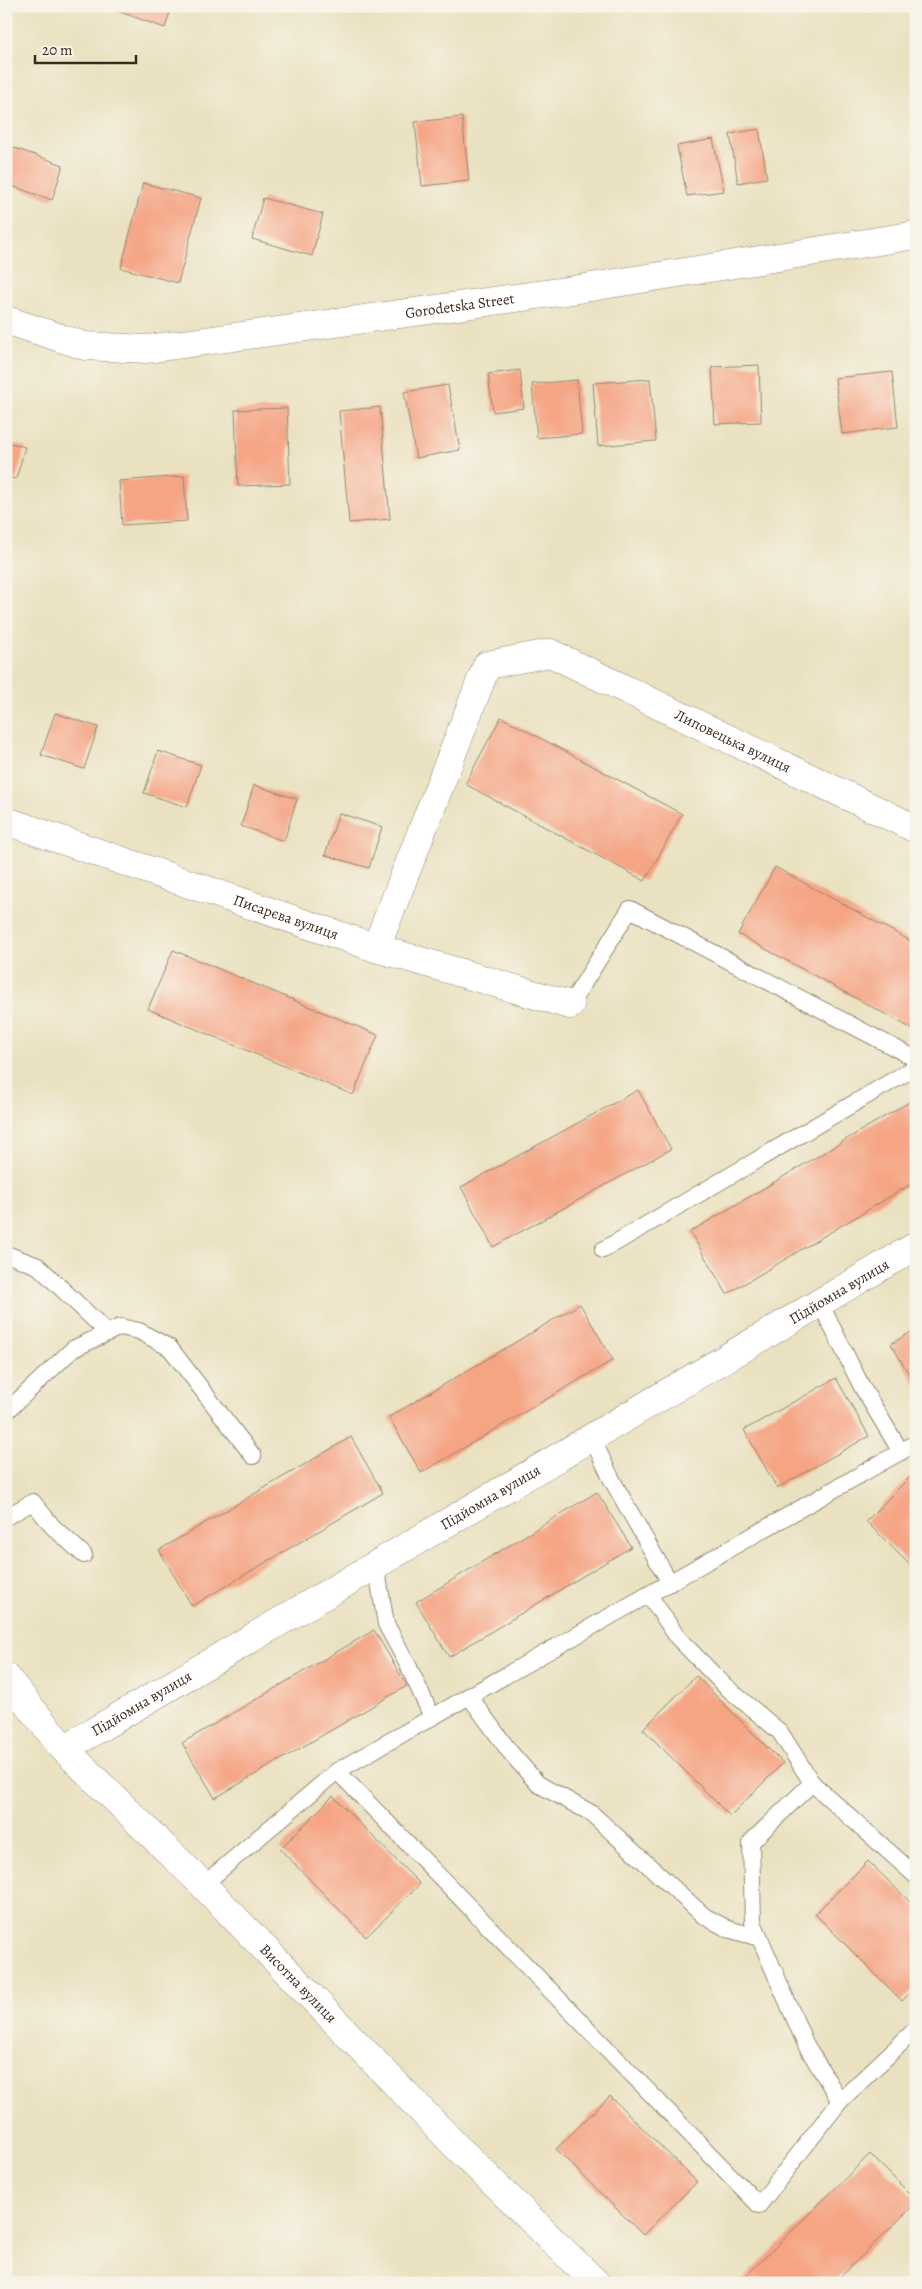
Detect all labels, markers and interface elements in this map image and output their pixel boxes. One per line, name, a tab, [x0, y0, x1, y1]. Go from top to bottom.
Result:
scale bar	[35, 32, 136, 64]
text: 20 m	[42, 40, 73, 60]
street label: Gorodetska Street	[404, 288, 516, 323]
street label: Липовецька вулиця	[671, 704, 794, 777]
street label: Писарєва вулиця	[231, 890, 341, 944]
street label: Підйомна вулиця	[785, 1254, 893, 1329]
street label: Підйомна вулиця	[437, 1460, 544, 1535]
street label: Підйомна вулиця	[88, 1666, 195, 1741]
street label: Висотна вулиця	[256, 1940, 341, 2027]

